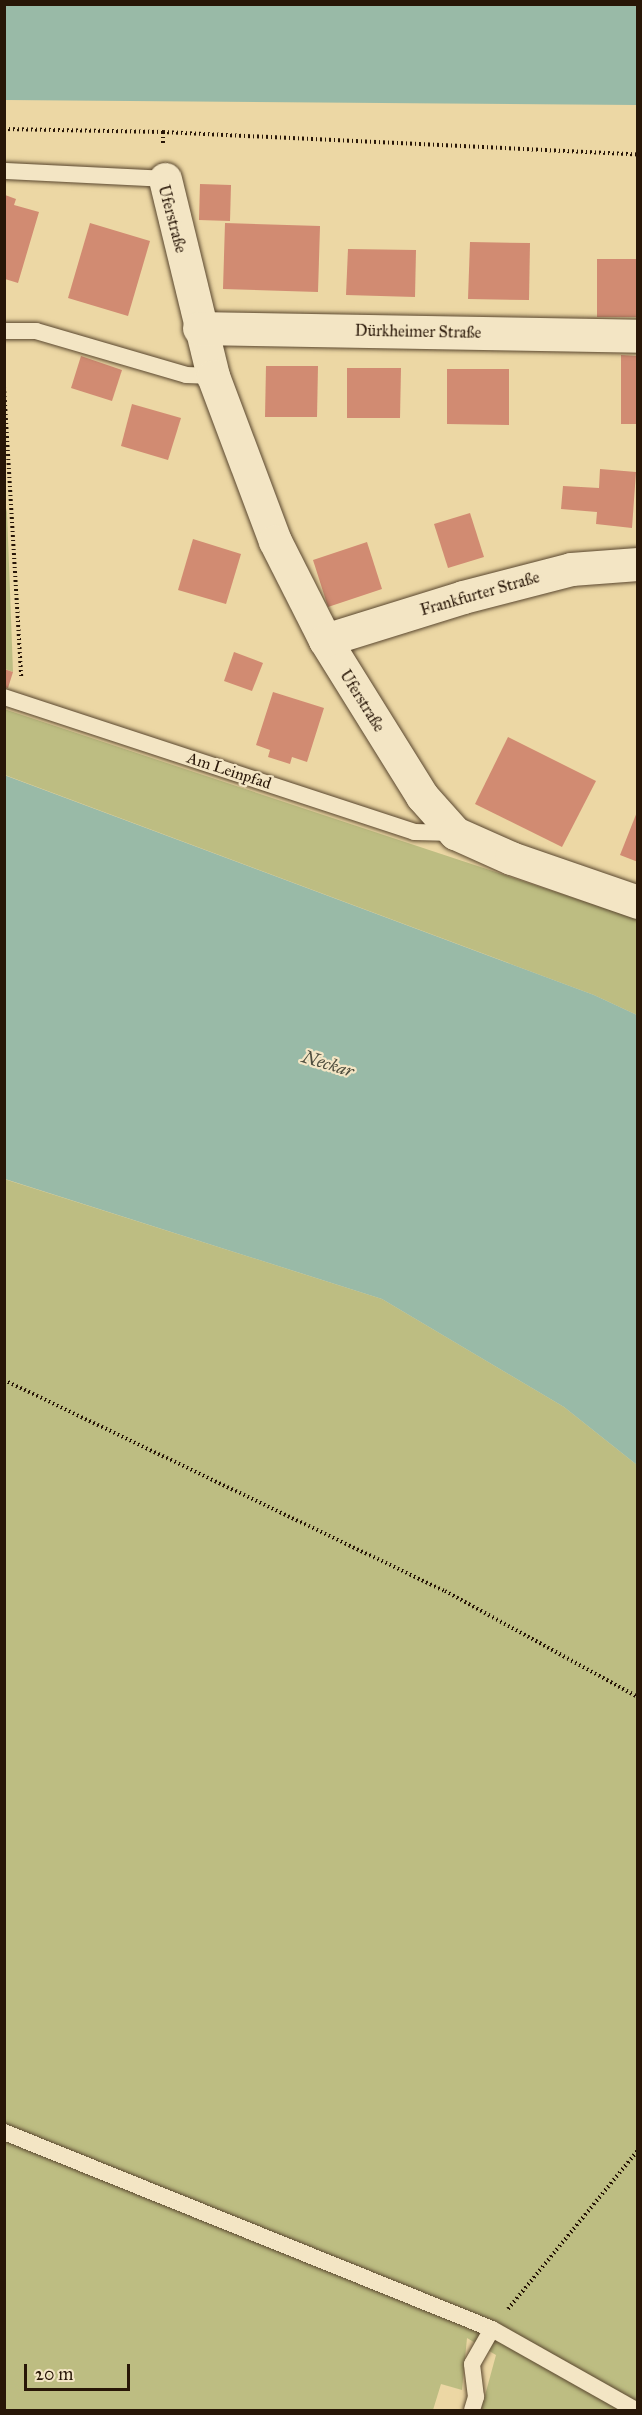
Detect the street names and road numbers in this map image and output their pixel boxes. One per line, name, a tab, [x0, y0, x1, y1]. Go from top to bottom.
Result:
street label: Uferstraße	[154, 183, 190, 255]
street label: Dürkheimer Straße	[355, 321, 481, 343]
street label: Frankfurter Straße	[418, 568, 542, 620]
street label: Uferstraße	[335, 666, 389, 736]
street label: Am Leinpfad	[185, 748, 273, 794]

